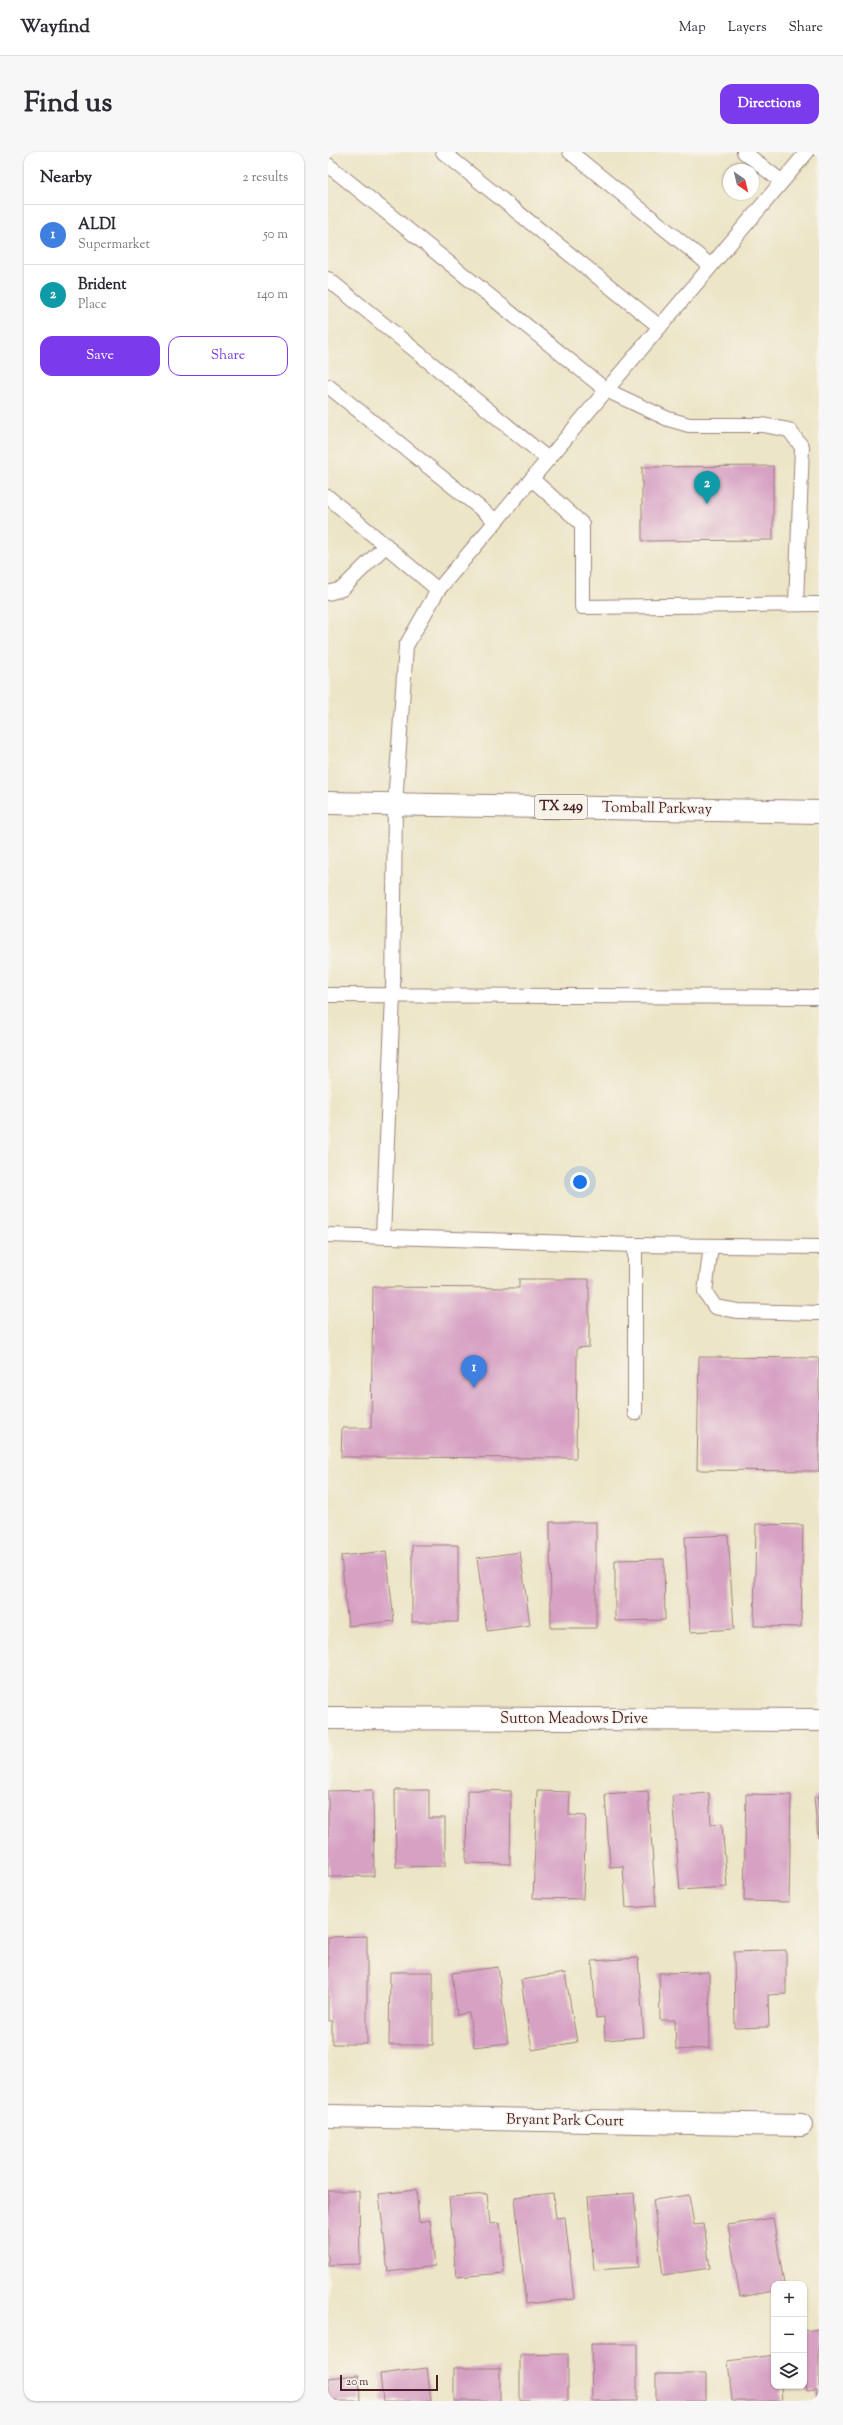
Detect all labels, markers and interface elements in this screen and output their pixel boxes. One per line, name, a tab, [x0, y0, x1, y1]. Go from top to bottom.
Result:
text: Wayfind	[20, 14, 90, 41]
text: Map	[679, 18, 706, 38]
text: Layers	[728, 18, 766, 38]
text: Share	[788, 18, 823, 38]
text: Find us	[24, 84, 112, 124]
button: Directions	[720, 84, 819, 124]
north arrow	[723, 164, 759, 200]
text: Nearby	[40, 166, 92, 190]
text: 2 results	[243, 169, 288, 187]
text: ALDI	[78, 215, 116, 236]
text: 1	[51, 226, 55, 244]
text: 50 m	[263, 226, 288, 244]
text: Supermarket	[78, 236, 150, 254]
text: Brident	[78, 275, 126, 296]
text: 2	[50, 286, 56, 304]
text: 140 m	[257, 286, 288, 304]
text: Place	[78, 296, 107, 314]
button: Save	[40, 336, 160, 376]
button: Share	[168, 336, 288, 376]
pin: 2	[694, 471, 720, 504]
road number: TX 249	[535, 795, 587, 819]
street label: Tomball Parkway	[602, 798, 713, 820]
your location	[570, 1172, 590, 1192]
pin: 1	[461, 1355, 487, 1388]
street label: Sutton Meadows Drive	[500, 1709, 648, 1730]
street label: Bryant Park Court	[506, 2109, 624, 2133]
map controls	[771, 2281, 807, 2389]
button: +	[771, 2281, 807, 2317]
button: −	[771, 2317, 807, 2353]
button: layers	[771, 2353, 807, 2389]
scale bar	[340, 2373, 438, 2392]
text: 20 m	[346, 2374, 368, 2390]

